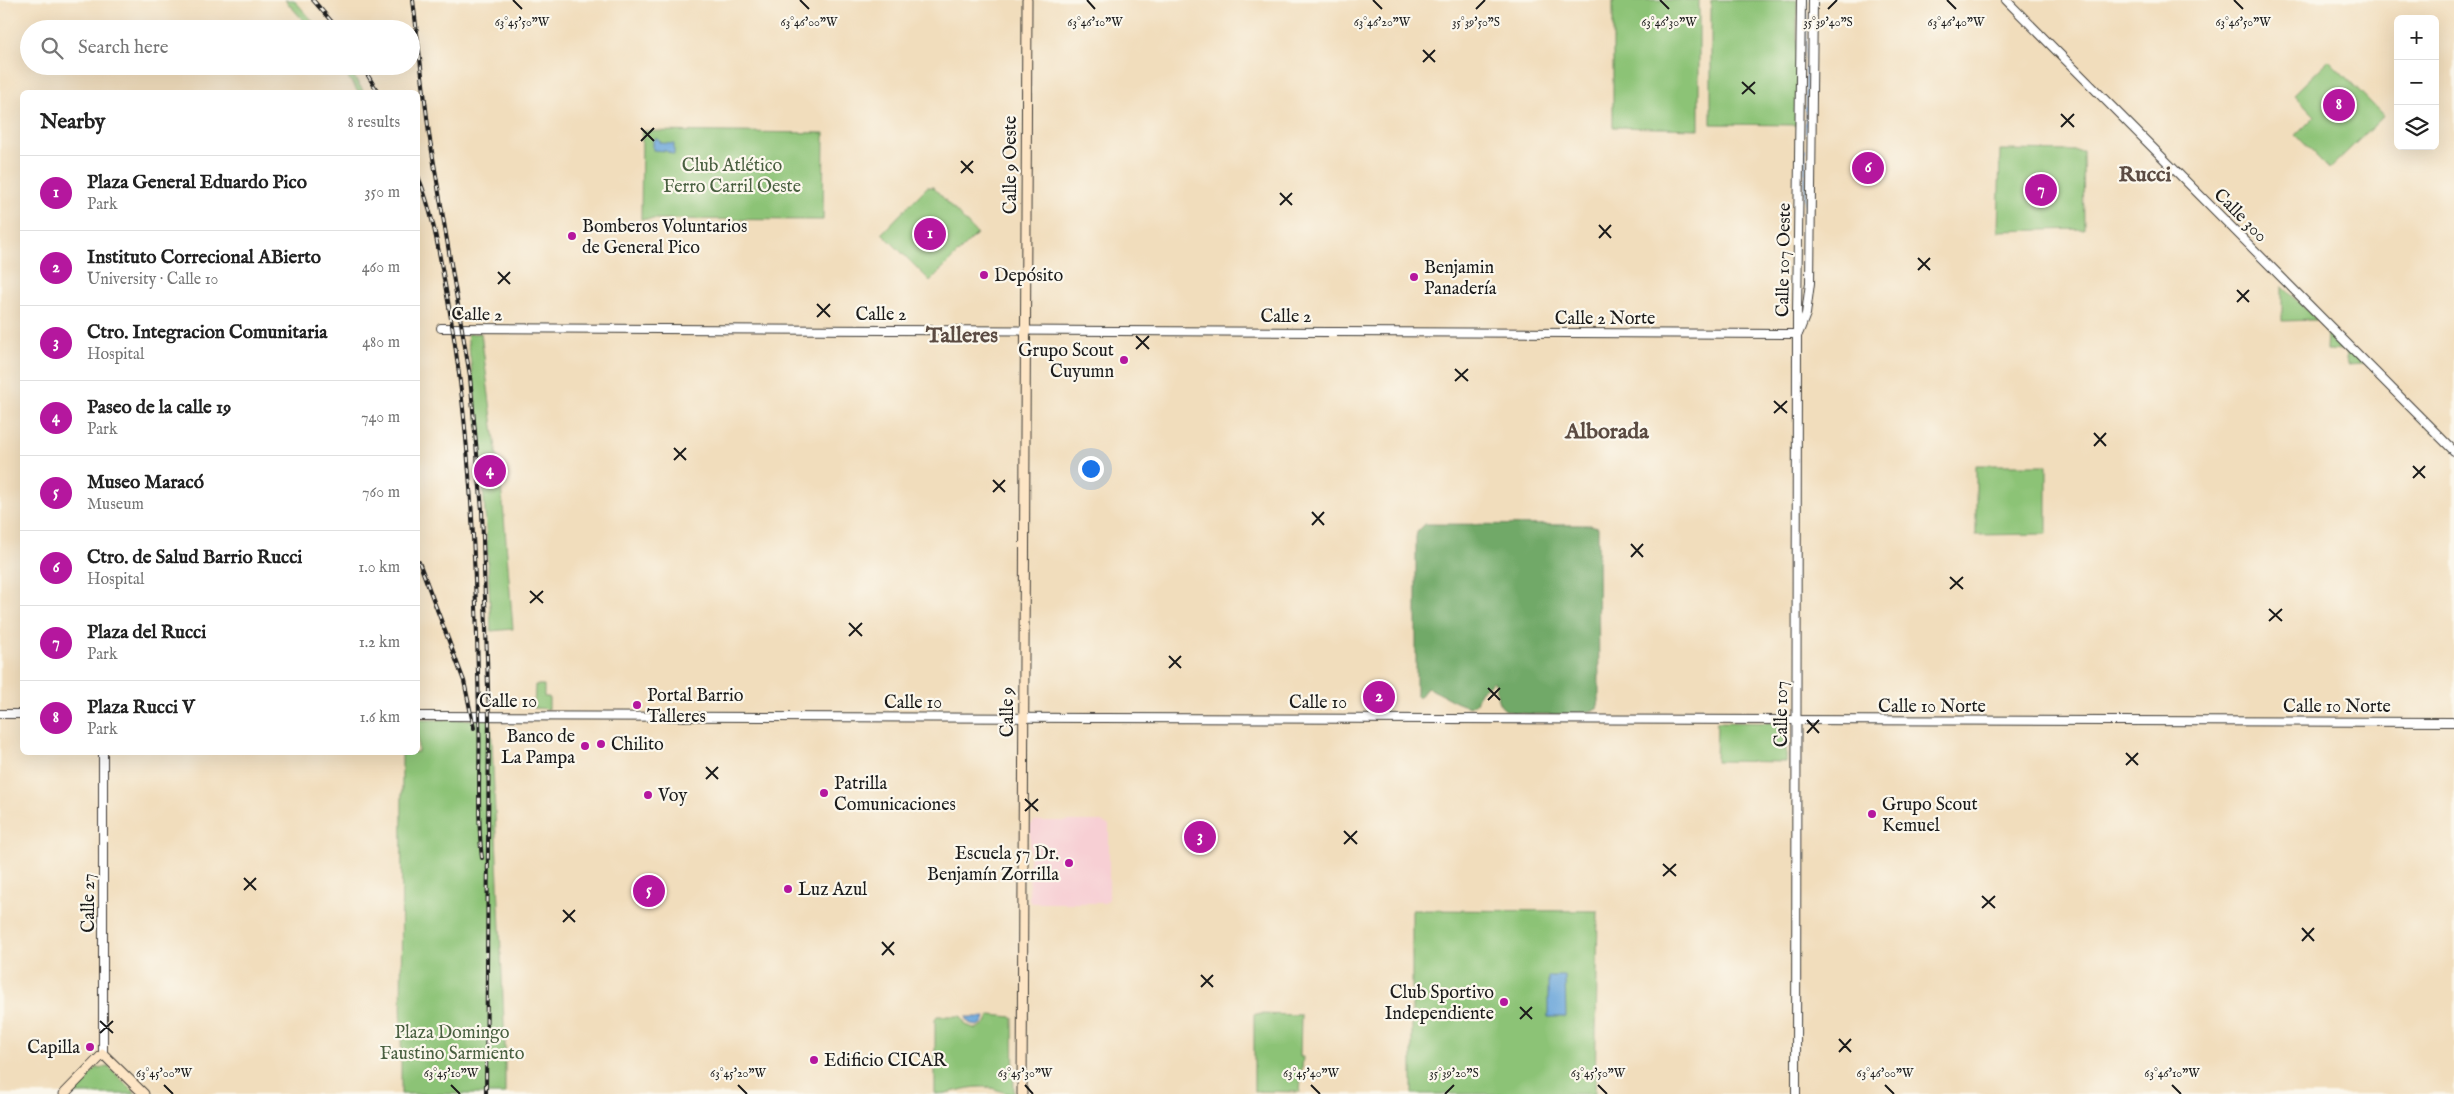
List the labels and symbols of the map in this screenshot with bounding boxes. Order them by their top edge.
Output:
text: 63°45'50"W [495,15,550,30]
text: 63°46'00"W [781,15,838,30]
text: 63°46'10"W [1067,15,1123,30]
text: 63°46'20"W [1354,15,1411,30]
text: 35°39'50"S [1452,15,1500,30]
text: 63°46'30"W [1641,15,1697,30]
text: 35°39'40"S [1803,15,1853,30]
text: 63°46'40"W [1928,15,1985,30]
text: 63°46'50"W [2215,15,2271,30]
pin: 8 [2323,86,2355,124]
street label: Calle 9 Oeste [1000,116,1023,214]
pin: 6 [1852,149,1884,187]
park label: Club Atlético Ferro Carril Oeste [663,155,801,199]
district label: Rucci [2119,161,2172,189]
pin: 7 [2025,171,2057,209]
street label: Calle 300 [2208,184,2272,248]
street label: Calle 107 Oeste [1772,203,1797,317]
pin: 1 [914,215,946,253]
place label: Bomberos Voluntarios de General Pico [582,216,747,260]
marker: Bomberos Voluntarios de General Pico [566,230,578,242]
place label: Benjamin Panadería [1424,257,1497,301]
place label: Depósito [994,265,1063,288]
marker: Depósito [978,269,990,281]
marker: Benjamin Panadería [1408,271,1420,283]
street label: Calle 2 [451,304,503,327]
street label: Calle 2 [855,304,907,327]
street label: Calle 2 [1260,306,1312,329]
street label: Calle 2 Norte [1555,308,1655,331]
district label: Talleres [925,322,998,350]
place label: Grupo Scout Cuyumn [1018,340,1114,384]
marker: Grupo Scout Cuyumn [1118,354,1130,366]
district label: Alborada [1564,418,1649,446]
pin: 4 [474,452,506,490]
your location [1078,456,1104,482]
pin: 2 [1363,678,1395,716]
street label: Calle 107 [1771,681,1794,747]
place label: Portal Barrio Talleres [647,685,744,729]
street label: Calle 9 [997,687,1020,737]
street label: Calle 10 [479,691,537,714]
street label: Calle 10 [884,692,942,715]
street label: Calle 10 [1289,692,1347,715]
street label: Calle 10 Norte [1878,696,1986,719]
street label: Calle 10 Norte [2283,696,2391,719]
marker: Portal Barrio Talleres [631,699,643,711]
place label: Banco de La Pampa [501,726,575,770]
place label: Chilito [611,734,664,757]
marker: Chilito [595,738,607,750]
marker: Banco de La Pampa [579,740,591,752]
place label: Patrilla Comunicaciones [834,773,956,817]
place label: Voy [657,785,687,808]
marker: Patrilla Comunicaciones [818,787,830,799]
marker: Voy [642,789,654,801]
place label: Grupo Scout Kemuel [1882,794,1978,838]
marker: Grupo Scout Kemuel [1866,808,1878,820]
pin: 3 [1184,818,1216,856]
place label: Escuela 57 Dr. Benjamín Zorrilla [927,843,1059,887]
marker: Escuela 57 Dr. Benjamín Zorrilla [1063,857,1075,869]
pin: 5 [633,872,665,910]
street label: Calle 27 [78,873,101,933]
place label: Luz Azul [798,879,867,902]
marker: Luz Azul [782,883,794,895]
place label: Club Sportivo Independiente [1385,982,1494,1026]
marker: Club Sportivo Independiente [1498,996,1510,1008]
park label: Plaza Domingo Faustino Sarmiento [380,1022,525,1066]
place label: Capilla [27,1037,80,1060]
marker: Capilla [84,1041,96,1053]
place label: Edificio CICAR [824,1050,948,1073]
marker: Edificio CICAR [808,1054,820,1066]
text: 63°45'00"W [136,1066,193,1081]
text: 63°45'10"W [424,1066,479,1081]
text: 63°45'20"W [710,1066,766,1081]
text: 63°45'30"W [998,1066,1053,1081]
text: 63°45'40"W [1283,1066,1340,1081]
text: 35°39'20"S [1429,1066,1479,1081]
text: 63°45'50"W [1571,1066,1626,1081]
text: 63°46'00"W [1857,1066,1914,1081]
text: 63°46'10"W [2144,1066,2200,1081]

